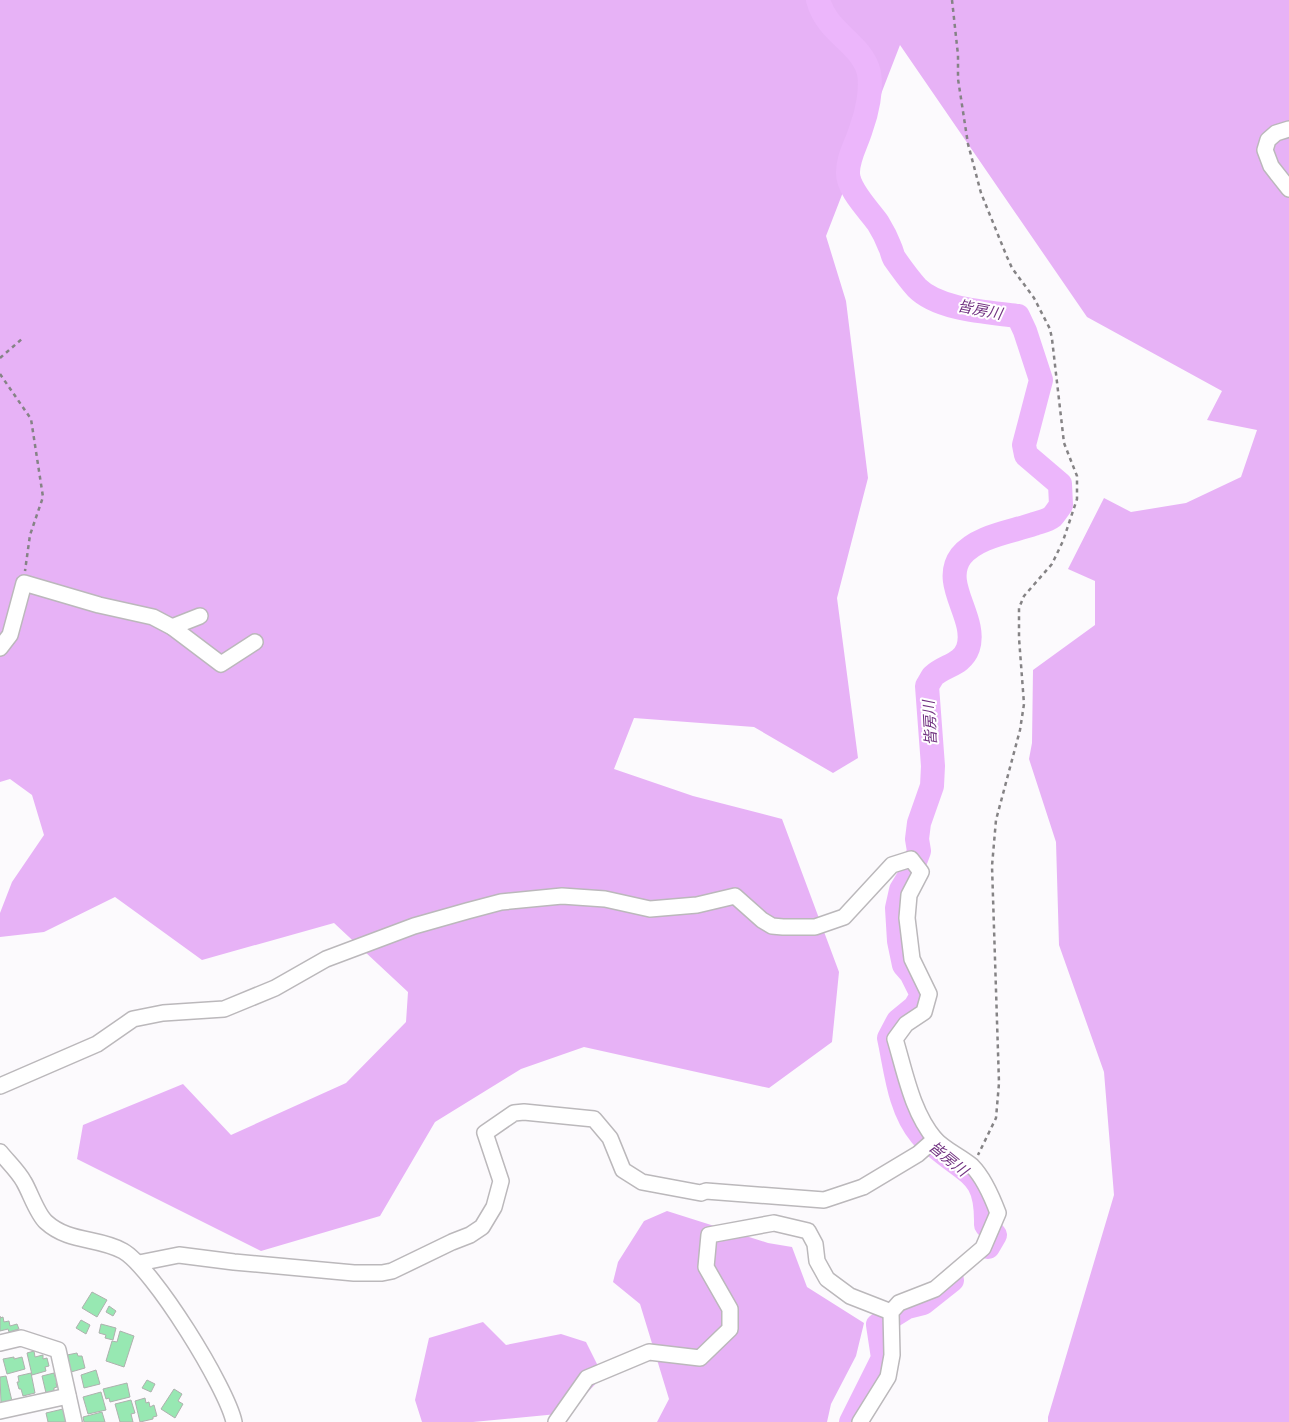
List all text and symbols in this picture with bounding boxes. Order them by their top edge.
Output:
water label: 皆房川 [956,296,1006,323]
water label: 皆房川 [919,698,939,746]
water label: 皆房川 [926,1137,974,1180]

